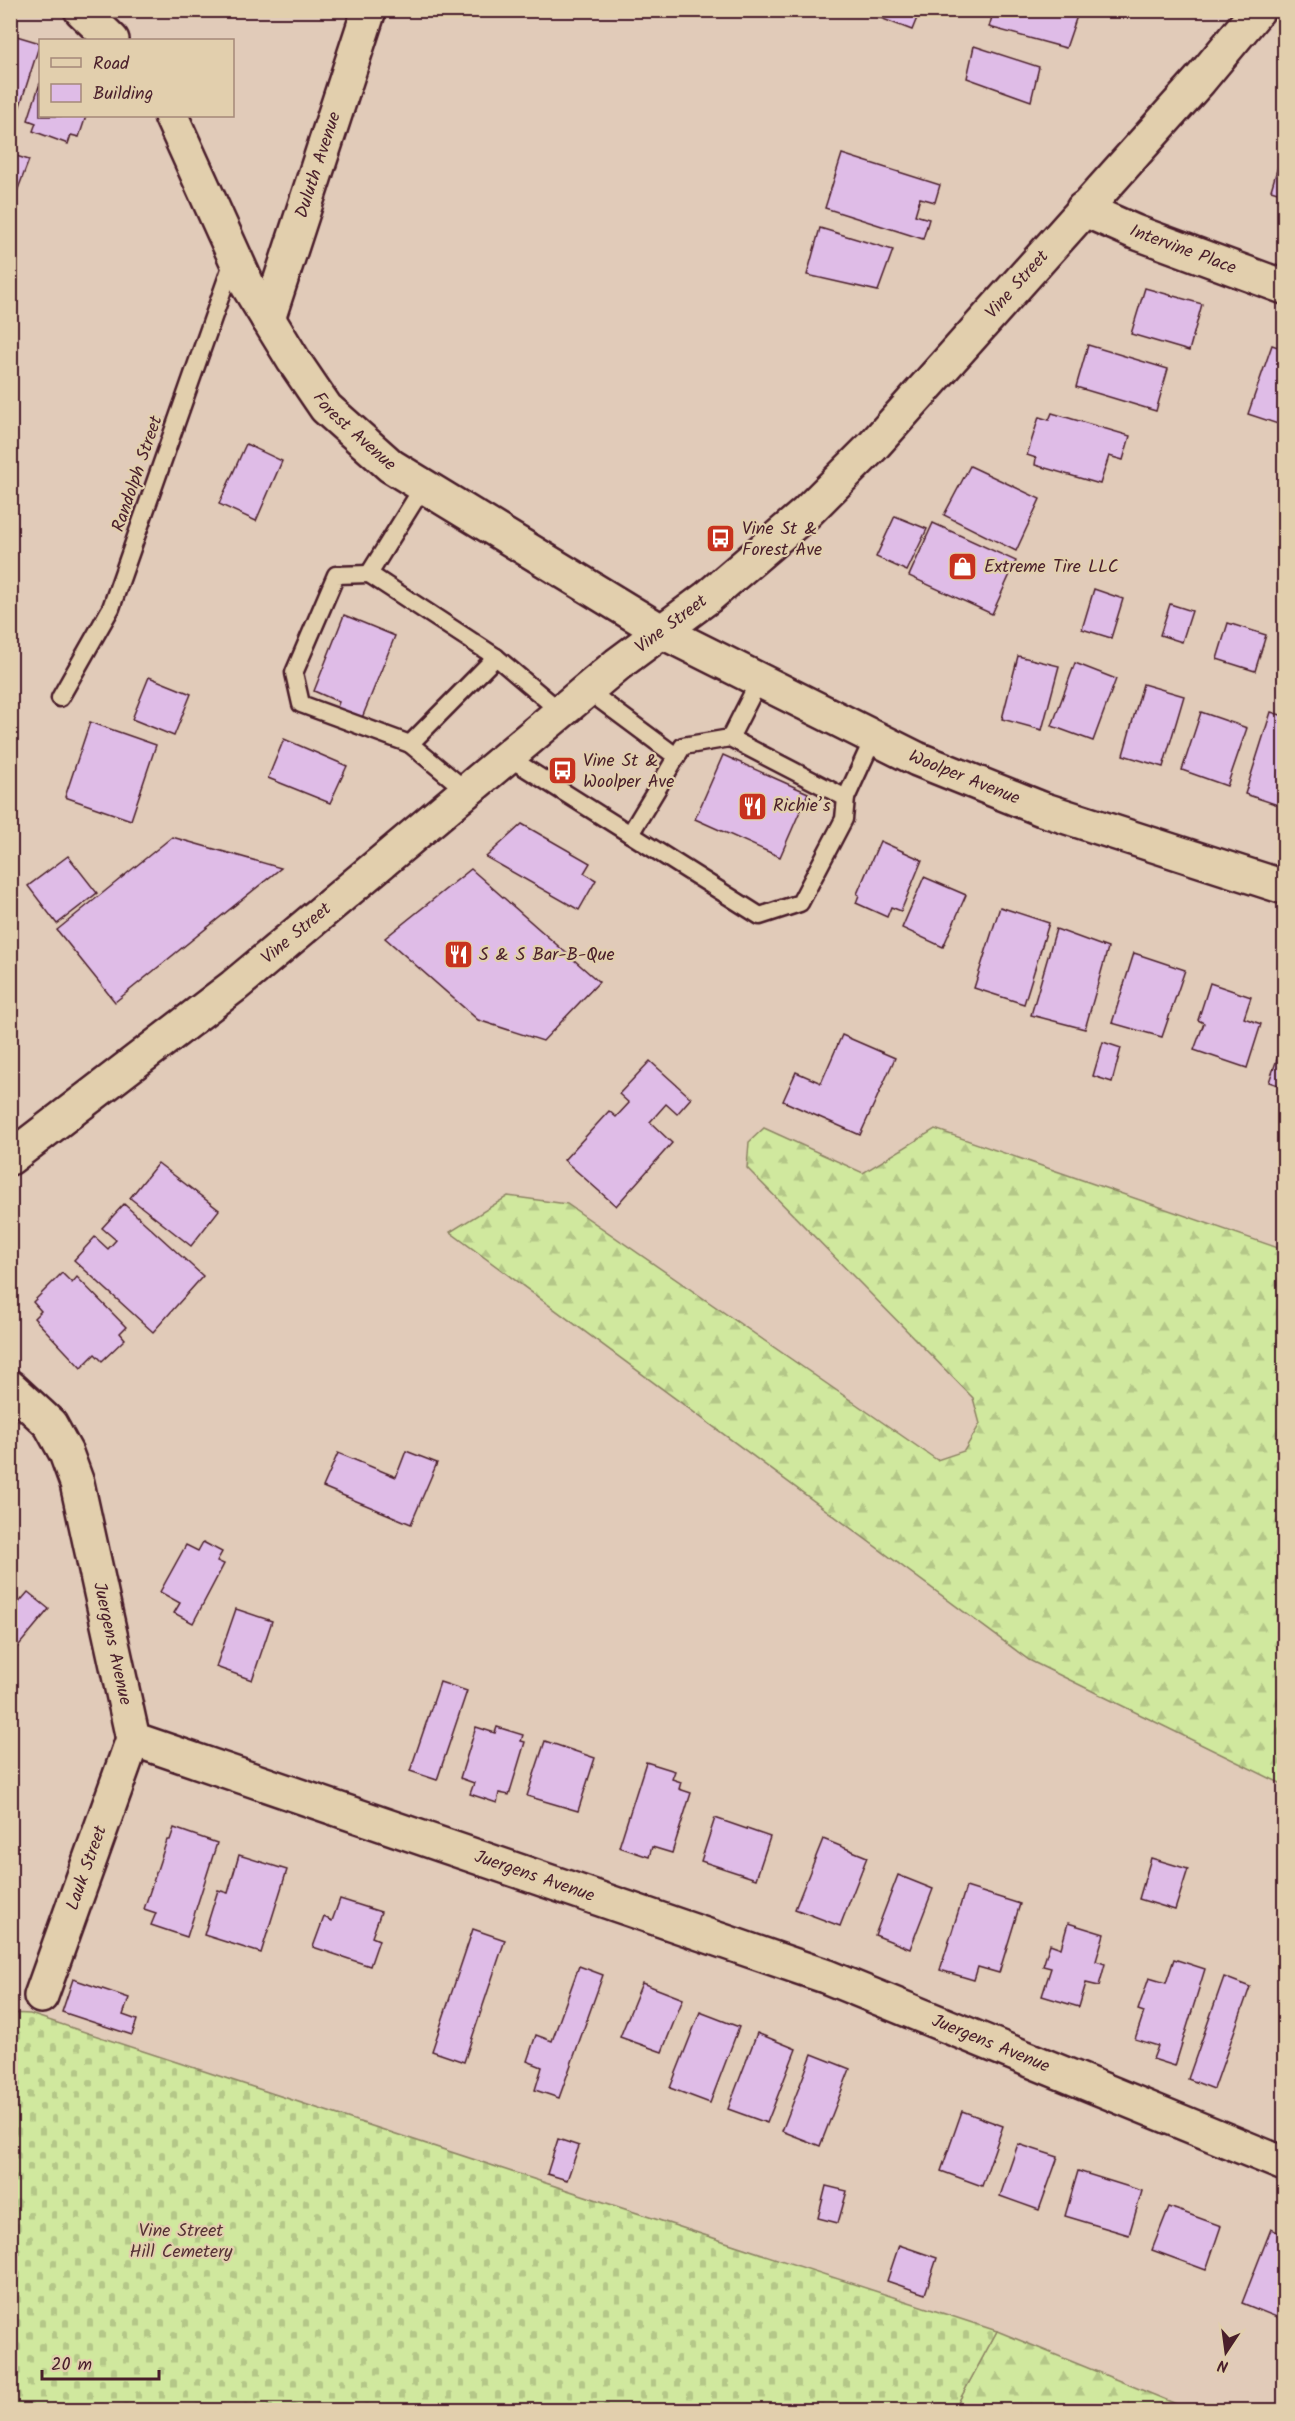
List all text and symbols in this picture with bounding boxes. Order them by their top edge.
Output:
legend [39,39,234,117]
text: Road [93,50,130,79]
text: Building [93,80,153,109]
street label: Duluth Avenue [287,108,349,222]
street label: Intervine Place [1125,217,1240,283]
street label: Vine Street [978,243,1057,326]
street label: Forest Avenue [305,386,403,479]
street label: Randolph Street [105,411,172,536]
place label: Vine St & Forest Ave [742,515,822,565]
bus stop icon: Vine St & Forest Ave [705,523,737,555]
shop icon: Extreme Tire LLC [947,551,979,583]
place label: Extreme Tire LLC [984,553,1119,582]
street label: Vine Street [629,587,715,661]
street label: Woolper Avenue [903,742,1024,813]
place label: Vine St & Woolper Ave [583,747,674,797]
bus stop icon: Vine St & Woolper Ave [546,755,578,787]
restaurant icon: Richie’s [736,790,768,822]
place label: Richie’s [773,792,831,821]
street label: Vine Street [255,895,339,972]
restaurant icon: S & S Bar-B-Que [442,939,474,971]
place label: S & S Bar-B-Que [479,941,615,970]
street label: Juergens Avenue [85,1579,140,1708]
street label: Lauk Street [58,1821,116,1914]
street label: Juergens Avenue [470,1842,599,1911]
street label: Juergens Avenue [927,2007,1054,2081]
park label: Vine Street Hill Cemetery [129,2217,233,2267]
north arrow [1196,2322,1256,2382]
scale bar [42,2343,159,2381]
text: 20 m [51,2351,92,2380]
text: N [1215,2352,1231,2378]

